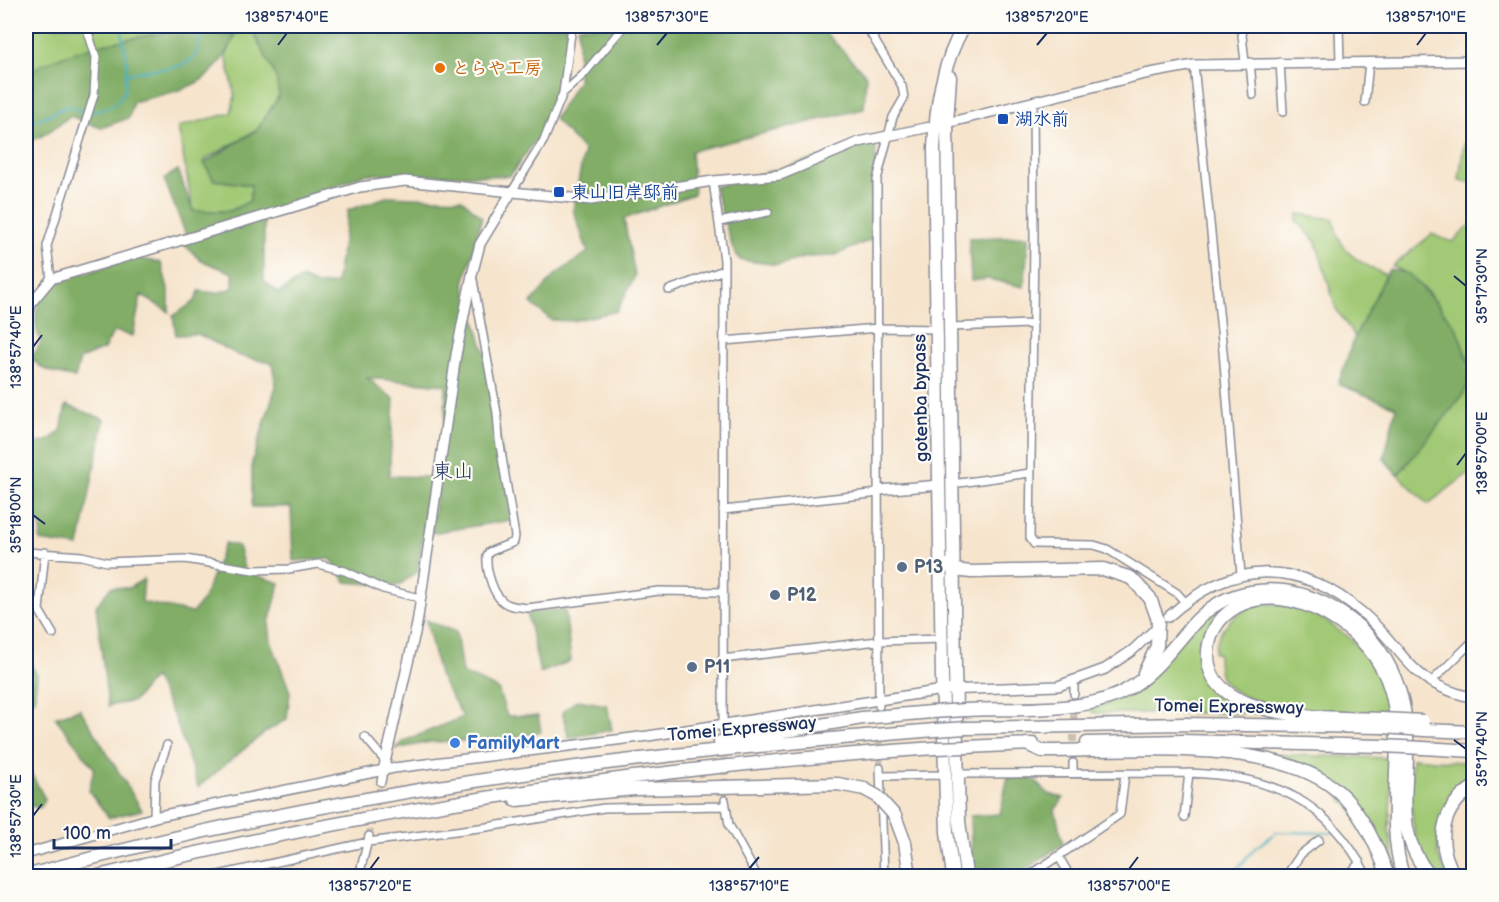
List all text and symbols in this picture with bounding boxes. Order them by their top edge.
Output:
text: 138°57'40"E [245,8,329,27]
text: 138°57'30"E [625,8,709,27]
text: 138°57'20"E [1005,8,1089,27]
text: 138°57'10"E [1386,8,1466,27]
place label: とらや工房 [452,58,542,79]
marker: とらや工房 [433,61,447,75]
place label: 湖水前 [1015,109,1069,130]
marker: 湖水前 [996,112,1010,126]
place label: 東山旧岸邸前 [571,182,679,203]
marker: 東山旧岸邸前 [552,185,566,199]
text: 35°17'30"N [1473,248,1492,324]
text: 138°57'40"E [7,305,26,389]
street label: gotenba bypass [909,334,933,462]
text: 138°57'00"E [1473,411,1492,495]
district label: 東山 [432,459,474,484]
text: 35°18'00"N [7,477,26,553]
place label: P13 [914,557,943,578]
marker: P13 [895,560,909,574]
place label: P12 [787,585,817,606]
marker: P12 [768,588,782,602]
place label: P11 [704,657,730,678]
marker: P11 [685,660,699,674]
street label: Tomei Expressway [1154,695,1305,719]
text: 35°17'40"N [1473,711,1492,787]
street label: Tomei Expressway [667,712,818,746]
place label: FamilyMart [467,733,560,754]
marker: FamilyMart [448,736,462,750]
text: 138°57'30"E [7,774,26,858]
scale bar [54,812,171,850]
text: 100 m [63,823,111,844]
text: 138°57'20"E [328,877,412,896]
text: 138°57'10"E [709,877,789,896]
text: 138°57'00"E [1087,877,1171,896]

